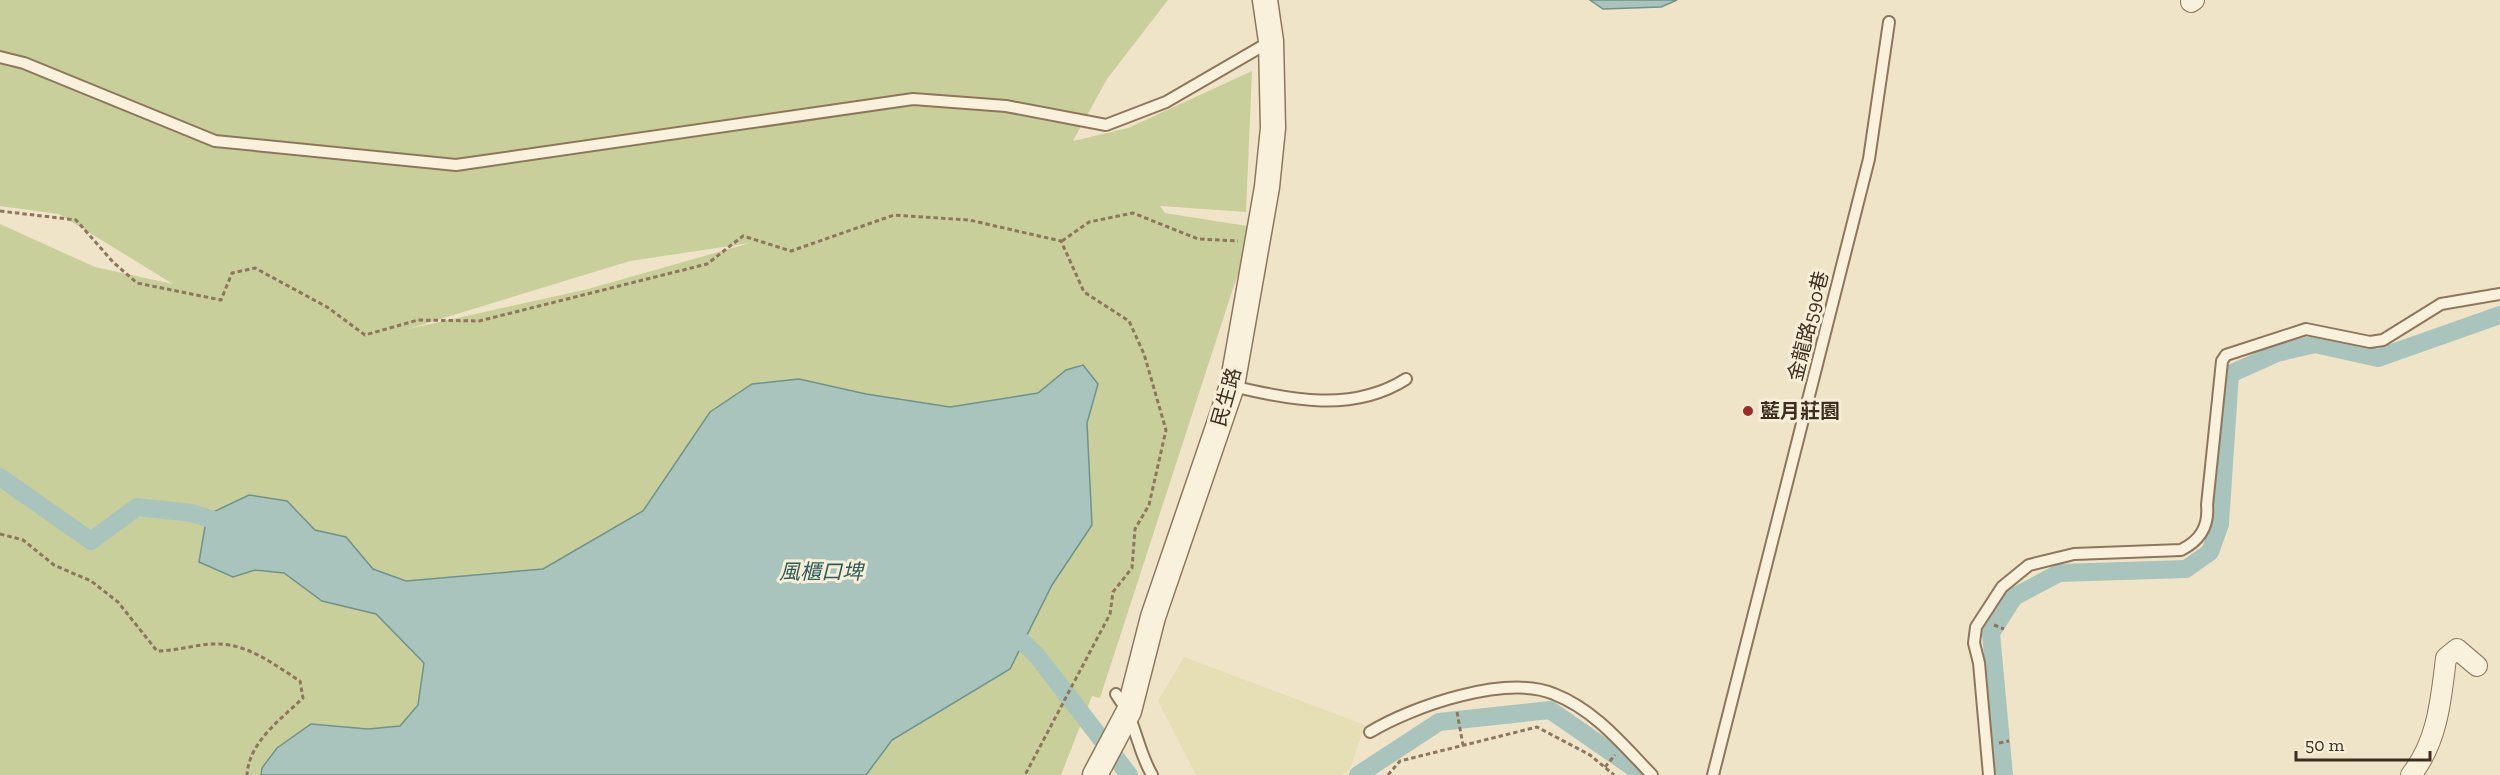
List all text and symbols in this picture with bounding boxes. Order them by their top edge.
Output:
street label: 金龍路590巷 [1783,269,1833,383]
street label: 民生路 [1206,365,1246,429]
place label: 藍月莊園 [1760,399,1840,423]
marker: 藍月莊園 [1741,404,1755,418]
water label: 風櫃口埤 [779,559,866,584]
scale bar [2296,724,2430,762]
text: 50 m [2305,734,2345,756]

